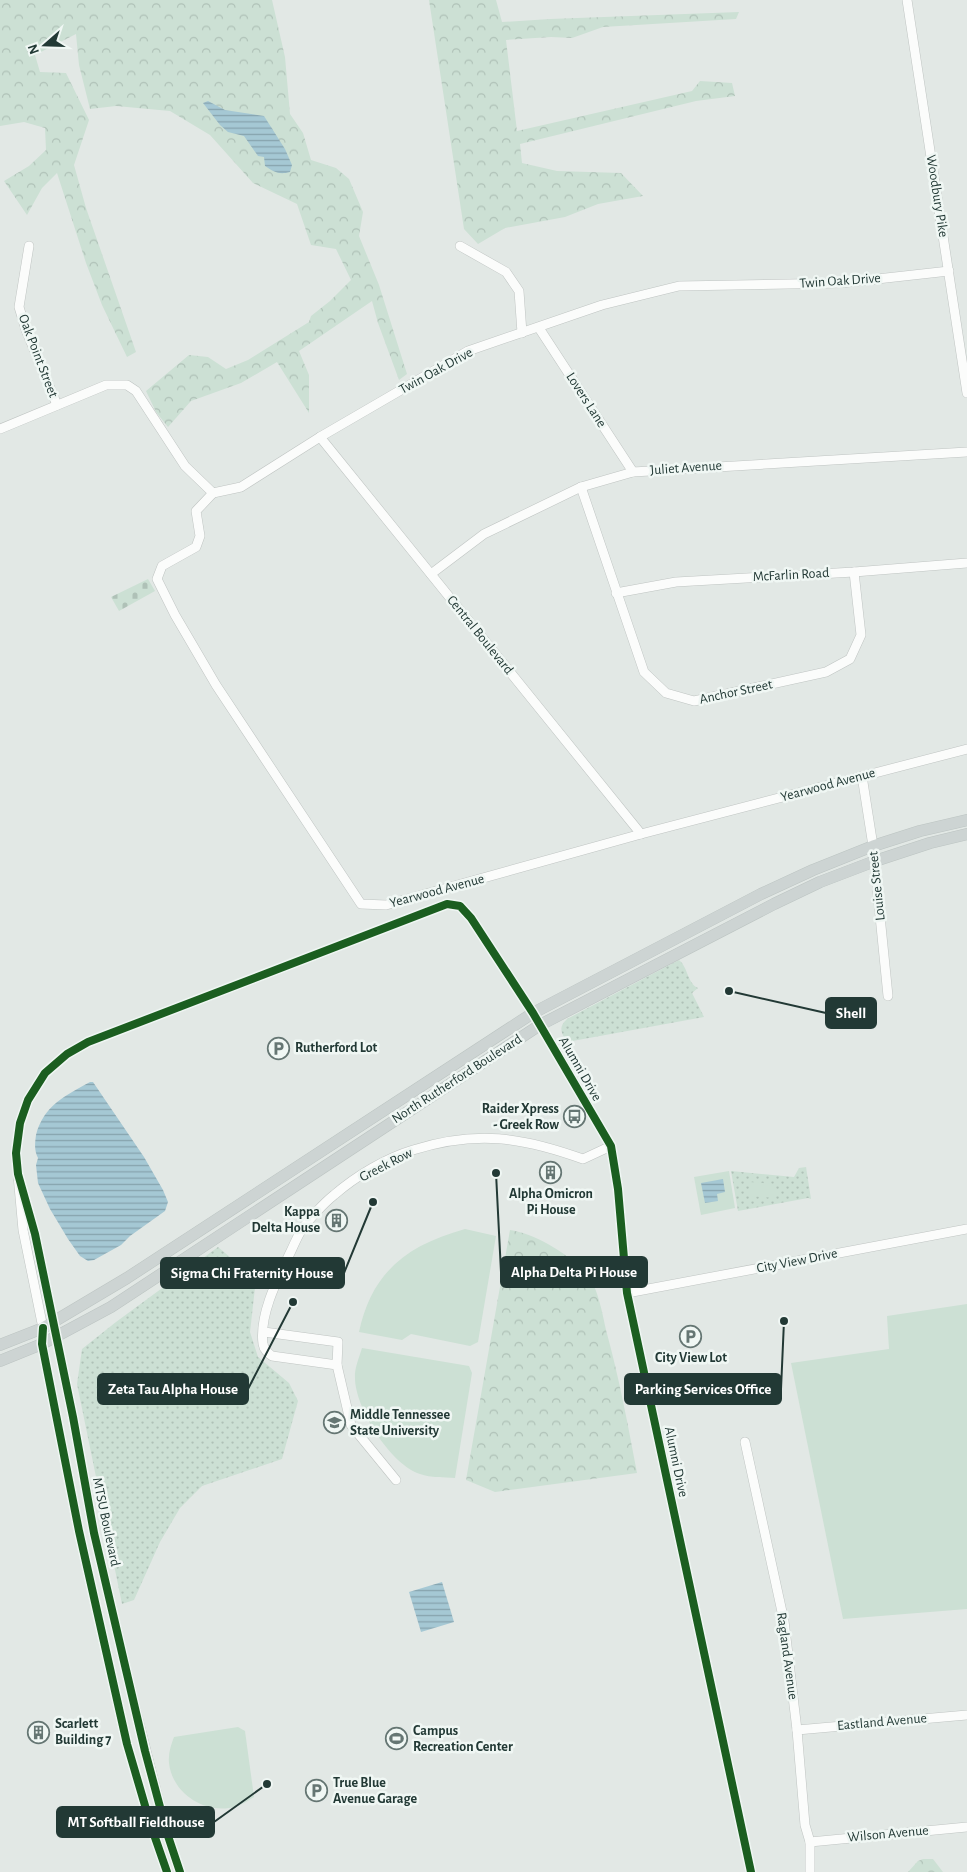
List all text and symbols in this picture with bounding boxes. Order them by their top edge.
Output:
north arrow [20,20,70,70]
text: N [25,42,42,56]
street label: Woodbury Pike [924,154,950,238]
street label: Twin Oak Drive [799,271,881,291]
street label: Oak Point Street [16,312,60,400]
street label: Twin Oak Drive [397,345,475,397]
street label: Lovers Lane [563,370,609,430]
street label: Juliet Avenue [649,458,723,478]
street label: McFarlin Road [752,566,830,584]
street label: Central Boulevard [444,593,516,677]
street label: Anchor Street [698,677,774,707]
street label: Yearwood Avenue [779,766,877,804]
street label: Louise Street [866,850,888,922]
street label: Yearwood Avenue [388,872,486,910]
callout: Shell [826,998,876,1028]
text: Shell [836,1006,866,1021]
street label: North Rutherford Boulevard [390,1032,524,1126]
street label: Alumni Drive [556,1034,604,1104]
parking icon: Rutherford Lot [267,1036,291,1060]
place label: Rutherford Lot [295,1041,378,1055]
place label: Raider Xpress - Greek Row [482,1102,559,1132]
bus stop icon: Raider Xpress - Greek Row [563,1105,587,1129]
street label: Greek Row [357,1145,415,1184]
building icon: Alpha Omicron Pi House [539,1160,563,1184]
place label: Alpha Omicron Pi House [509,1187,593,1217]
place label: Kappa Delta House [251,1205,320,1235]
building icon: Kappa Delta House [324,1208,348,1232]
street label: City View Drive [755,1246,839,1276]
callout: Alpha Delta Pi House [501,1257,647,1287]
callout: Sigma Chi Fraternity House [161,1258,344,1288]
text: Alpha Delta Pi House [511,1265,637,1280]
text: Sigma Chi Fraternity House [171,1266,333,1281]
parking icon: City View Lot [679,1324,703,1348]
place label: City View Lot [655,1351,727,1365]
callout: Zeta Tau Alpha House [98,1374,248,1404]
callout: Parking Services Office [625,1374,781,1404]
text: Zeta Tau Alpha House [108,1382,238,1397]
text: Parking Services Office [635,1382,771,1397]
place label: Middle Tennessee State University [350,1408,450,1438]
school or university icon: Middle Tennessee State University [322,1411,346,1435]
street label: Alumni Drive [662,1425,690,1499]
street label: MTSU Boulevard [90,1476,122,1568]
street label: Ragland Avenue [774,1611,800,1701]
street label: Eastland Avenue [837,1711,927,1733]
place label: Scarlett Building 7 [55,1717,111,1747]
building icon: Scarlett Building 7 [27,1720,51,1744]
place label: Campus Recreation Center [413,1724,513,1754]
sports icon: Campus Recreation Center [385,1727,409,1751]
place label: True Blue Avenue Garage [333,1776,417,1806]
parking icon: True Blue Avenue Garage [305,1779,329,1803]
callout: MT Softball Fieldhouse [57,1807,214,1837]
text: MT Softball Fieldhouse [68,1815,205,1830]
street label: Wilson Avenue [847,1823,929,1845]

